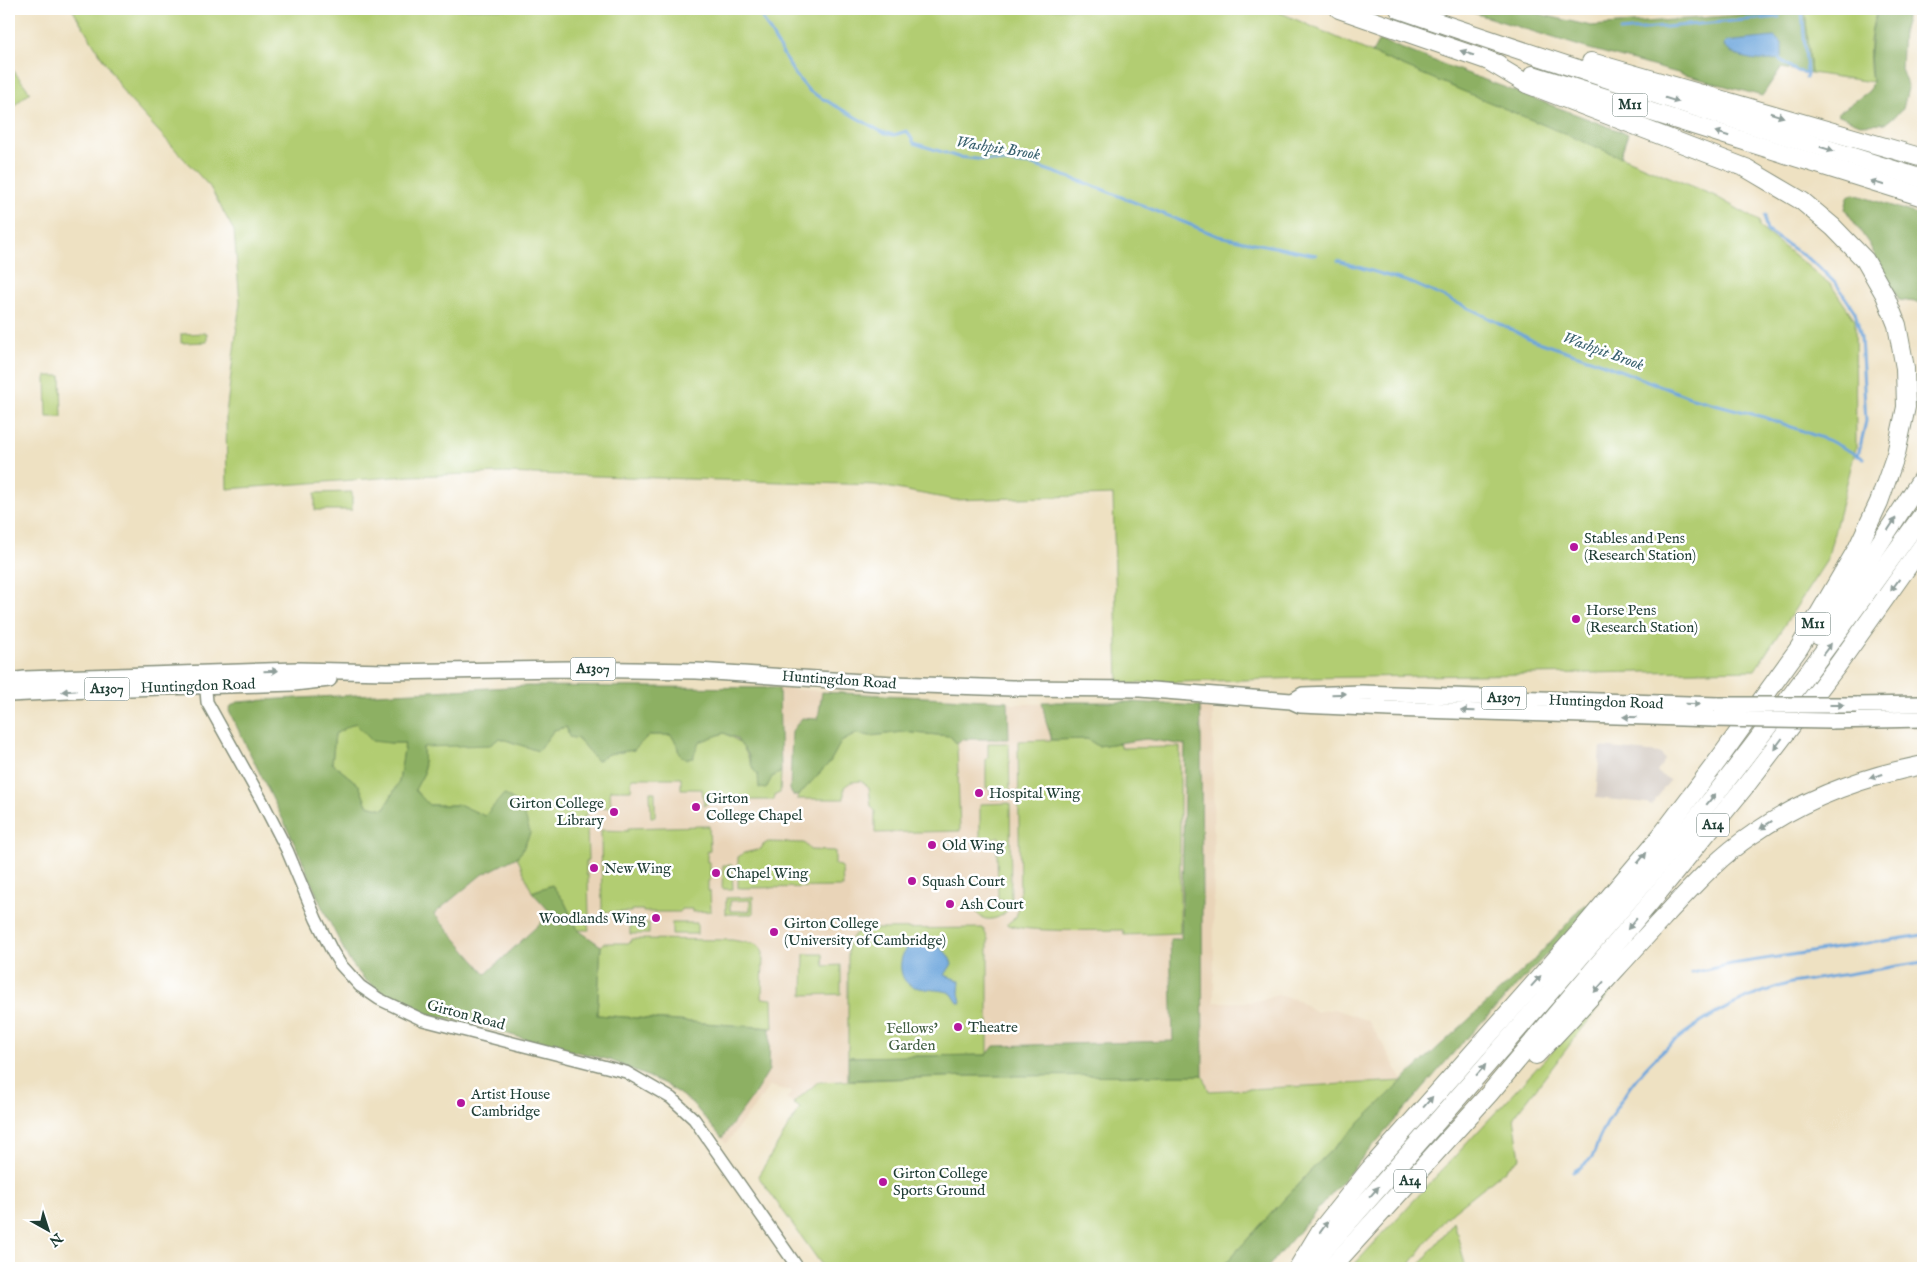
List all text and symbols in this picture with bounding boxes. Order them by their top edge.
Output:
one-way arrow [1459,49,1474,56]
road number: M11 [1612,94,1648,116]
one-way arrow [1665,97,1680,104]
one-way arrow [1769,111,1784,119]
one-way arrow [1714,130,1729,137]
water label: Washpit Brook [954,132,1042,166]
one-way arrow [1820,146,1835,154]
one-way arrow [1869,178,1884,186]
water label: Washpit Brook [1560,328,1647,376]
one-way arrow [1887,518,1897,531]
place label: Stables and Pens (Research Station) [1584,529,1696,565]
marker: Stables and Pens (Research Station) [1568,541,1580,553]
one-way arrow [1890,578,1900,591]
place label: Horse Pens (Research Station) [1586,601,1698,637]
road number: M11 [1796,612,1830,636]
marker: Horse Pens (Research Station) [1570,613,1582,625]
one-way arrow [1822,642,1832,656]
road number: A1307 [570,658,616,681]
one-way arrow [264,667,280,675]
street label: Huntingdon Road [781,667,898,694]
street label: Huntingdon Road [140,674,257,697]
road number: A1307 [84,678,130,701]
road number: A1307 [1482,686,1526,710]
one-way arrow [61,687,77,695]
one-way arrow [1331,690,1347,698]
street label: Huntingdon Road [1548,691,1665,714]
one-way arrow [1686,701,1702,709]
one-way arrow [1829,701,1845,709]
one-way arrow [1459,707,1475,715]
one-way arrow [1622,713,1638,721]
one-way arrow [1772,737,1783,750]
one-way arrow [1868,772,1883,780]
place label: Hospital Wing [989,784,1081,803]
marker: Hospital Wing [973,787,985,799]
place label: Girton College Chapel [706,789,803,825]
one-way arrow [1705,793,1716,806]
place label: Girton College Library [509,794,605,830]
marker: Girton College Chapel [690,801,702,813]
marker: Girton College Library [608,806,620,818]
road number: A14 [1697,814,1729,836]
one-way arrow [1759,821,1772,830]
place label: Old Wing [942,836,1005,855]
marker: Old Wing [926,839,938,851]
one-way arrow [1636,852,1648,864]
place label: New Wing [604,859,672,878]
marker: New Wing [588,862,600,874]
place label: Chapel Wing [726,864,809,883]
marker: Chapel Wing [710,867,722,879]
place label: Squash Court [922,872,1005,891]
marker: Squash Court [906,875,918,887]
place label: Ash Court [959,895,1024,914]
marker: Ash Court [944,898,956,910]
place label: Woodlands Wing [539,909,647,928]
marker: Woodlands Wing [650,912,662,924]
place label: Girton College (University of Cambridge) [784,914,946,950]
one-way arrow [1626,918,1637,931]
marker: Girton College (University of Cambridge) [768,926,780,938]
one-way arrow [1530,975,1542,987]
one-way arrow [1594,980,1605,993]
street label: Girton Road [425,996,508,1035]
place label: Theatre [968,1018,1018,1037]
park label: Fellows' Garden [886,1019,938,1055]
marker: Theatre [952,1021,964,1033]
one-way arrow [1476,1064,1487,1077]
place label: Artist House Cambridge [470,1085,550,1121]
marker: Artist House Cambridge [455,1097,467,1109]
one-way arrow [1422,1097,1434,1109]
place label: Girton College Sports Ground [893,1164,988,1200]
road number: A14 [1394,1170,1426,1192]
marker: Girton College Sports Ground [877,1176,889,1188]
one-way arrow [1369,1186,1380,1199]
north arrow [22,1204,72,1254]
one-way arrow [1319,1220,1329,1234]
text: N [45,1228,67,1250]

